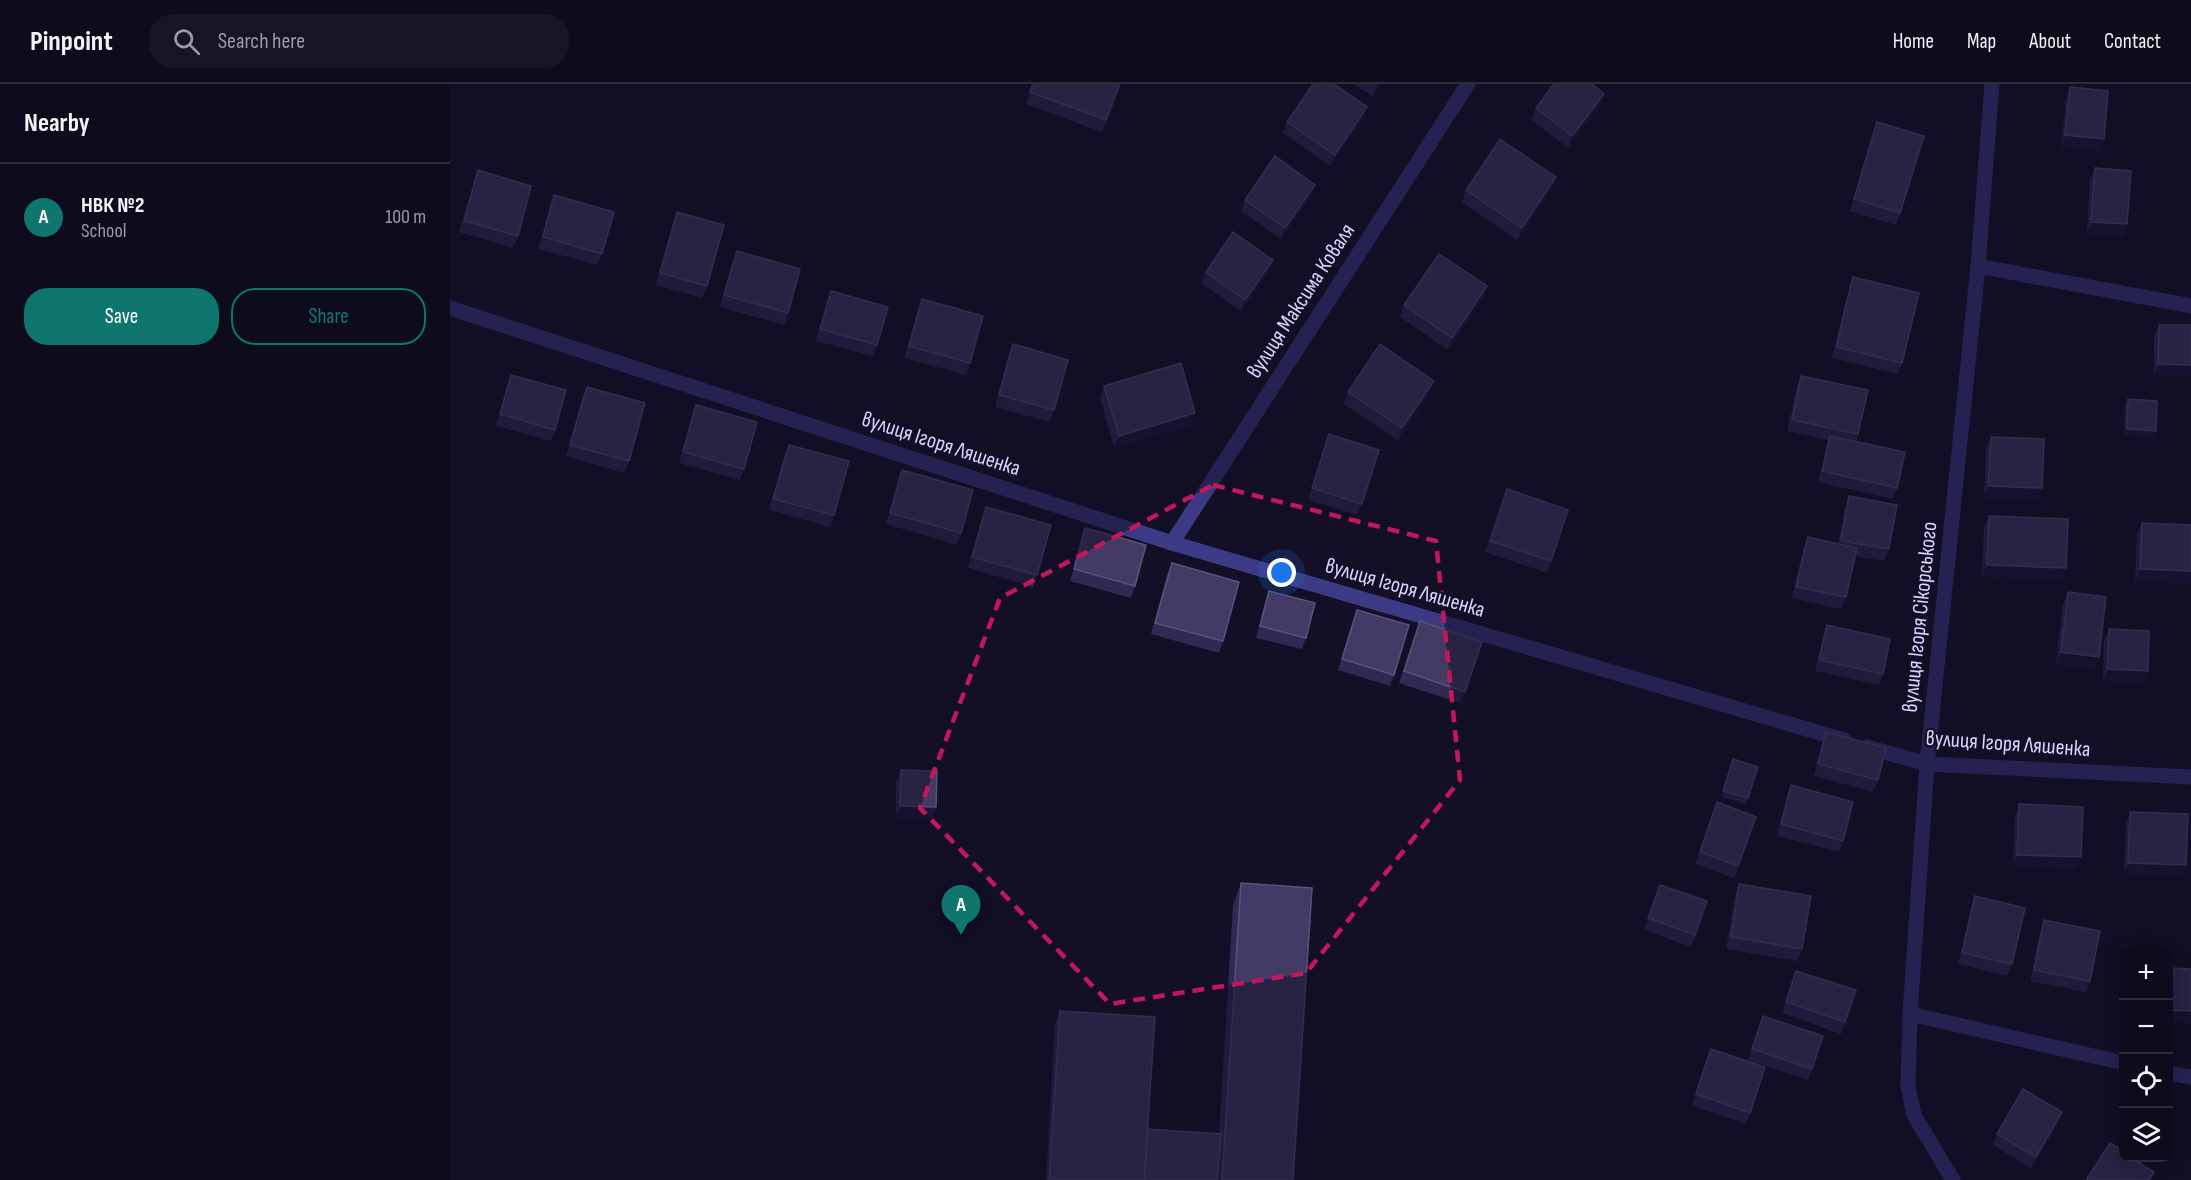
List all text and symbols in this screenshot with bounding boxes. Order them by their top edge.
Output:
search box [149,14,569,68]
text: Pinpoint [30,25,113,58]
icon: search [170,25,203,58]
text: Search here [218,28,305,55]
text: Home [1893,29,1934,54]
text: Map [1967,29,1996,54]
text: About [2029,29,2071,54]
text: Contact [2104,29,2161,54]
text: Nearby [24,108,90,139]
text: НВК №2 [81,192,144,219]
text: A [39,205,48,229]
text: 100 m [385,205,426,229]
text: School [81,219,126,243]
street label: вулиця Максима Коваля [1241,219,1361,383]
button: Save [24,288,219,345]
button: Share [231,288,426,345]
street label: вулиця Ігоря Ляшенка [858,406,1024,482]
street label: вулиця Ігоря Сікорського [1897,520,1943,714]
street label: вулиця Ігоря Ляшенка [1322,552,1488,624]
your location [1267,558,1296,587]
street label: вулиця Ігоря Ляшенка [1925,725,2091,763]
pin: A [942,886,980,935]
map controls [2119,946,2173,1162]
button: + [2119,946,2173,1000]
button: − [2119,1000,2173,1054]
button: locate [2119,1054,2173,1108]
button: layers [2119,1108,2173,1162]

